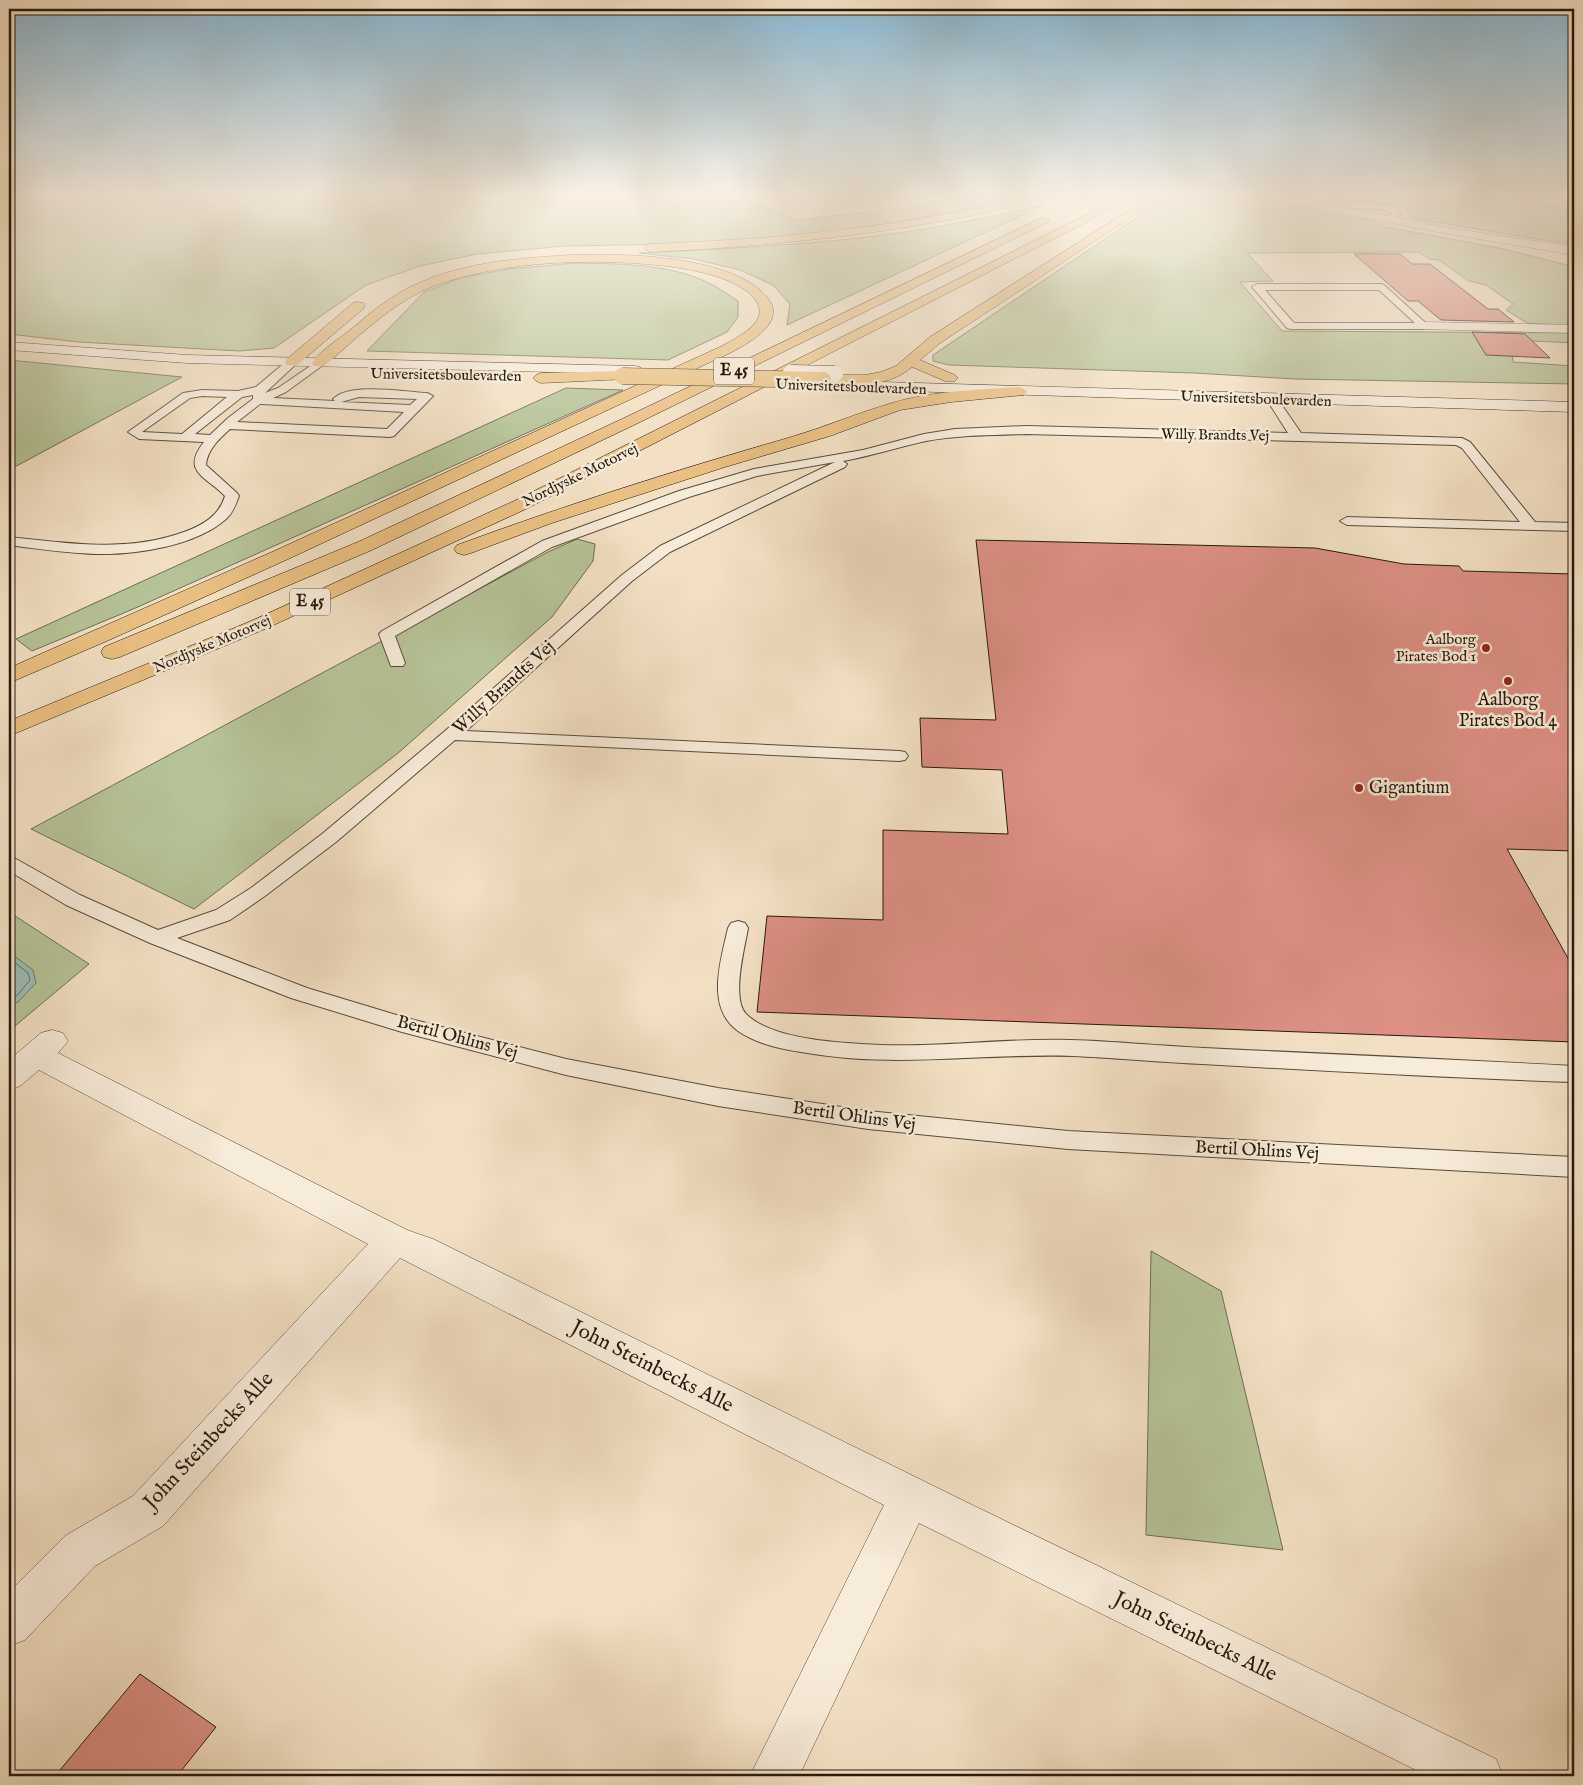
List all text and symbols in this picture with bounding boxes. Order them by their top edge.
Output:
road number: E 45 [714,358,754,384]
street label: Universitetsboulevarden [370,364,522,386]
street label: Universitetsboulevarden [775,375,927,399]
street label: Universitetsboulevarden [1180,387,1332,411]
street label: Willy Brandts Vej [1161,425,1269,445]
street label: Nordjyske Motorvej [519,439,641,511]
road number: E 45 [290,588,330,616]
street label: Nordjyske Motorvej [150,611,274,677]
place label: Aalborg Pirates Bod 1 [1396,630,1477,666]
street label: Willy Brandts Vej [448,636,560,740]
marker: Aalborg Pirates Bod 1 [1480,642,1492,654]
marker: Aalborg Pirates Bod 4 [1502,675,1514,687]
place label: Aalborg Pirates Bod 4 [1459,689,1557,733]
place label: Gigantium [1369,777,1449,800]
marker: Gigantium [1353,782,1365,794]
street label: Bertil Ohlins Vej [394,1011,520,1065]
street label: Bertil Ohlins Vej [791,1097,917,1137]
street label: Bertil Ohlins Vej [1194,1136,1320,1166]
street label: John Steinbecks Alle [564,1313,738,1420]
street label: John Steinbecks Alle [137,1366,280,1517]
street label: John Steinbecks Alle [1107,1585,1282,1688]

